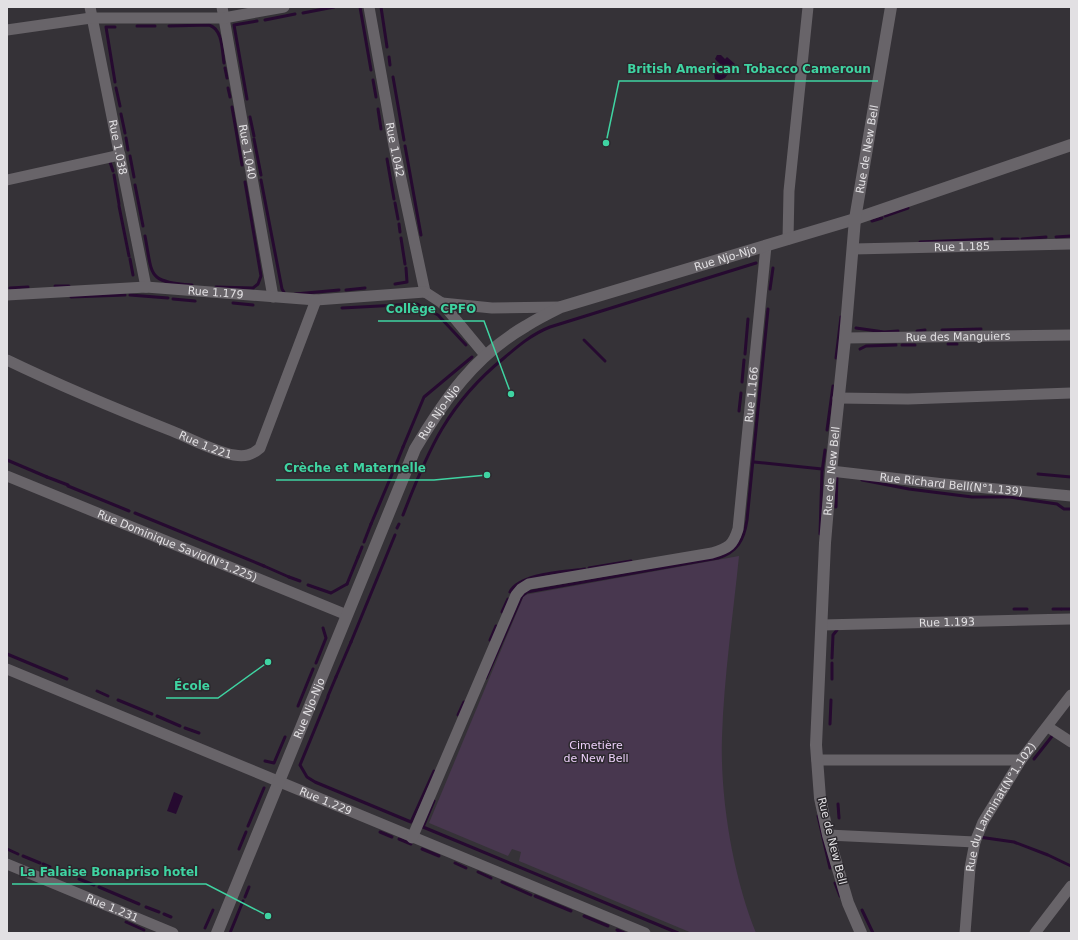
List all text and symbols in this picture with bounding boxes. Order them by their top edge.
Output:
callout: British American Tobacco Cameroun [619,57,878,81]
text: British American Tobacco Cameroun [627,62,871,76]
street label: Rue de New Bell [853,104,881,194]
street label: Rue 1.038 [106,119,130,176]
street label: Rue 1.042 [383,121,407,178]
street label: Rue 1.040 [236,123,259,180]
street label: Rue 1.185 [934,239,990,254]
street label: Rue Njo-Njo [693,242,758,273]
street label: Rue 1.179 [187,284,244,301]
callout: Collège CPFO [378,297,484,321]
text: Collège CPFO [386,302,476,316]
street label: Rue des Manguiers [906,329,1011,344]
street label: Rue 1.166 [742,366,761,423]
street label: Rue Njo-Njo [416,381,463,442]
street label: Rue de New Bell [821,426,842,516]
street label: Rue 1.221 [177,428,233,461]
callout: Crèche et Maternelle [276,456,434,480]
text: Crèche et Maternelle [284,461,426,475]
street label: Rue Richard Bell(N°1.139) [879,470,1024,498]
street label: Rue Dominique Savio(N°1.225) [95,507,259,584]
street label: Rue 1.193 [919,615,975,629]
callout: École [166,674,218,698]
street label: Rue Njo-Njo [291,675,327,740]
text: École [174,678,210,693]
park label: Cimetière de New Bell [563,739,629,765]
street label: Rue du Larminat(N°1.102) [963,740,1039,872]
street label: Rue 1.229 [297,784,354,818]
street label: Rue de New Bell [815,796,849,886]
callout: La Falaise Bonapriso hotel [12,860,206,884]
text: La Falaise Bonapriso hotel [20,865,198,879]
street label: Rue 1.231 [84,891,141,924]

